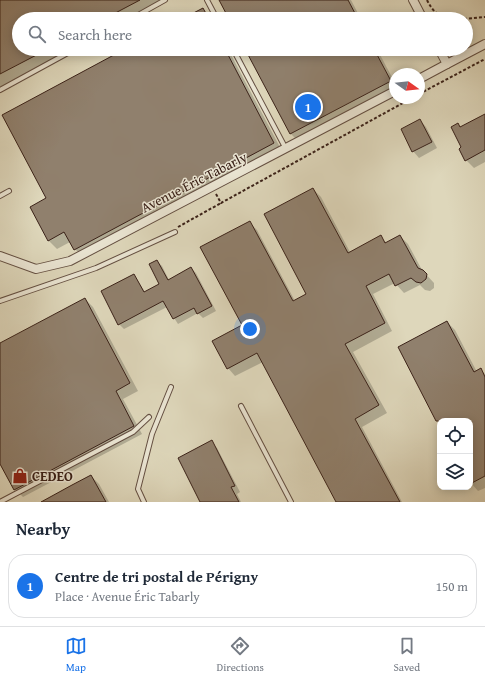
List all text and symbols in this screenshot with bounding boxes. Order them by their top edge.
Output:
search box [12,12,473,56]
icon: search [26,23,48,45]
text: Search here [58,24,132,45]
north arrow [389,68,425,104]
pin: 1 [295,92,321,122]
street label: Avenue Éric Tabarly [137,147,251,217]
your location [240,319,260,339]
map controls [437,418,473,490]
button: locate [437,418,473,454]
button: layers [437,454,473,490]
place label: CEDEO [32,466,73,486]
shop icon: CEDEO [11,467,29,485]
text: Nearby [16,516,70,541]
text: Centre de tri postal de Périgny [55,566,258,587]
text: 1 [27,577,33,596]
text: 150 m [436,577,468,596]
text: Place · Avenue Éric Tabarly [55,587,200,606]
tab: Map [65,635,87,675]
tab: Directions [217,635,264,675]
tab: Saved [393,635,420,675]

